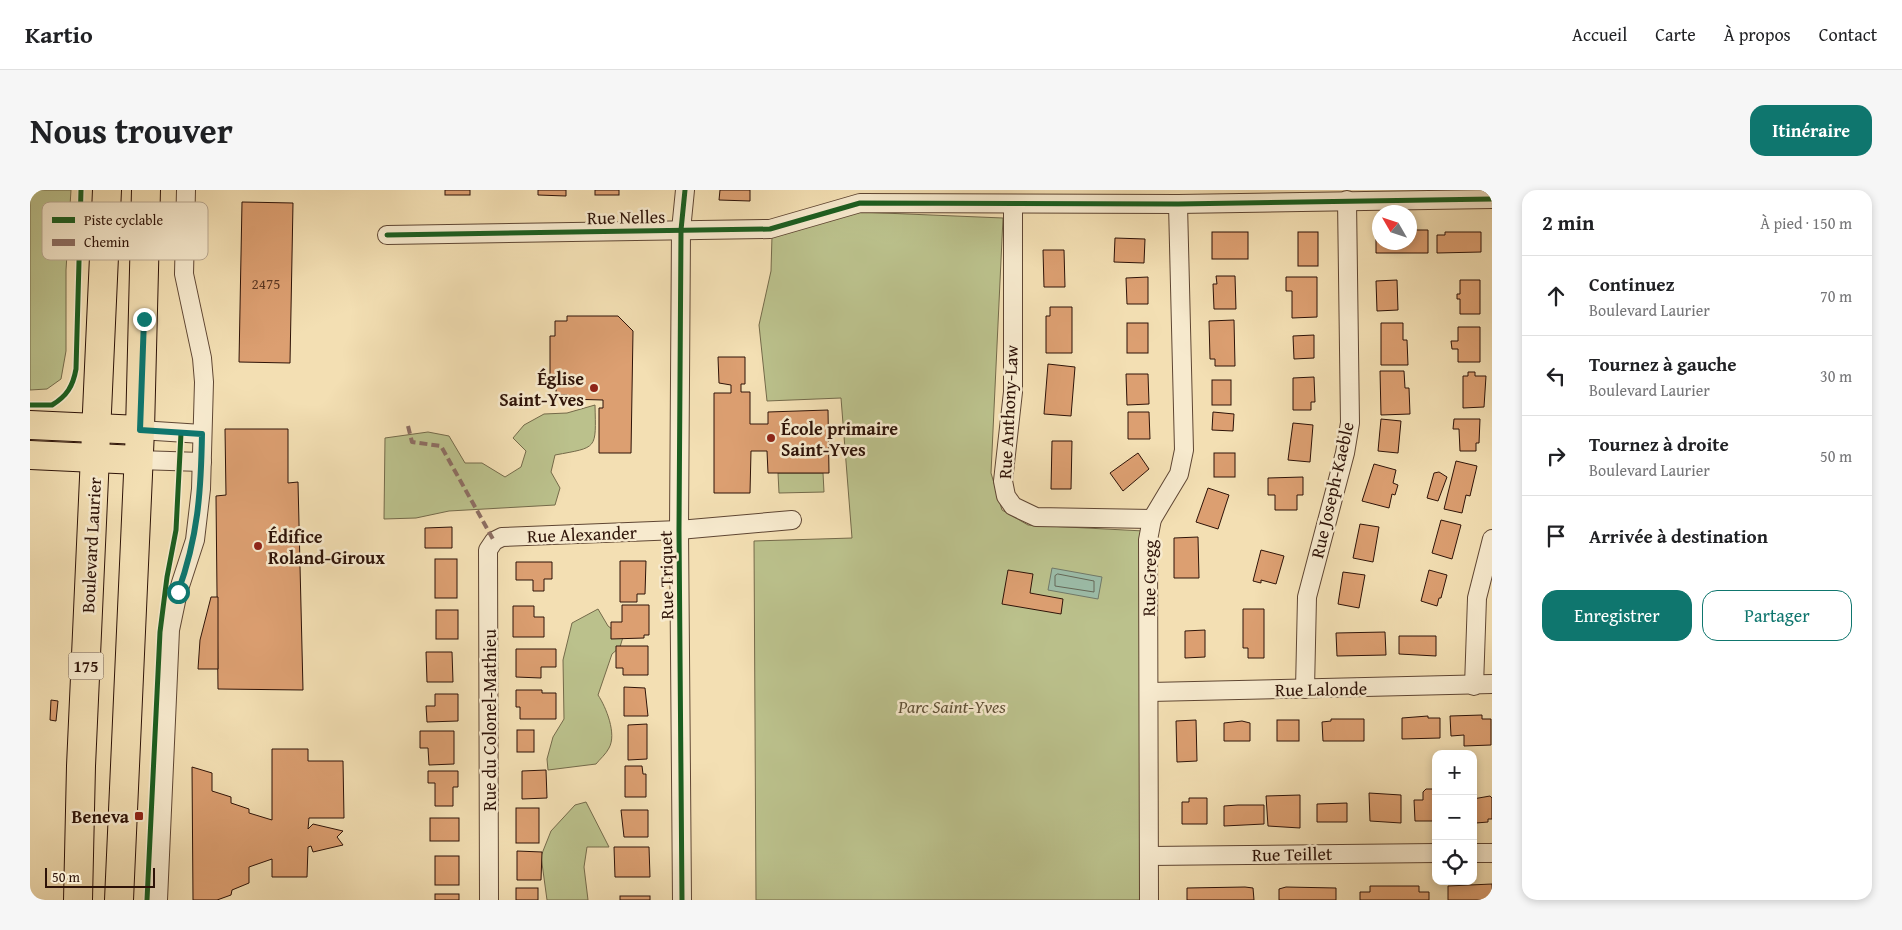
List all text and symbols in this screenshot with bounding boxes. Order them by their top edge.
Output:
text: Kartio [25,17,93,52]
text: Accueil [1572,21,1627,48]
text: Carte [1655,21,1696,48]
text: À propos [1724,21,1791,48]
text: Contact [1819,21,1877,48]
text: Nous trouver [30,105,233,156]
button: Itinéraire [1750,105,1872,156]
legend [42,202,208,260]
street label: Rue Nelles [587,203,665,231]
north arrow [1372,205,1417,250]
text: 2 min [1542,207,1594,238]
text: Piste cyclable [84,210,164,230]
text: À pied · 150 m [1760,211,1852,235]
text: Chemin [84,232,129,252]
text: Continuez [1589,270,1675,298]
house number: 2475 [252,273,280,294]
icon: ahead [1542,282,1570,310]
text: 70 m [1820,284,1852,308]
text: Boulevard Laurier [1589,298,1710,322]
route end [133,308,156,331]
street label: Rue Anthony-Law [991,344,1025,480]
text: Tournez à gauche [1589,350,1737,378]
icon: left [1542,362,1570,390]
text: 30 m [1820,364,1852,388]
place label: Église Saint-Yves [499,365,584,413]
text: Boulevard Laurier [1589,378,1710,402]
marker: Église Saint-Yves [588,382,600,394]
place label: École primaire Saint-Yves [781,415,898,463]
street label: Rue Joseph-Kaeble [1303,419,1361,561]
text: Tournez à droite [1589,430,1729,458]
marker: École primaire Saint-Yves [765,432,777,444]
icon: right [1542,442,1570,470]
text: 50 m [1820,444,1852,468]
text: Boulevard Laurier [1589,458,1710,482]
street label: Boulevard Laurier [74,476,108,614]
street label: Rue Alexander [527,519,638,549]
icon: arrive [1542,522,1570,550]
text: Arrivée à destination [1589,522,1768,550]
place label: Édifice Roland-Giroux [268,523,385,571]
street label: Rue Triquet [652,530,680,620]
street label: Rue Gregg [1135,539,1163,617]
marker: Édifice Roland-Giroux [252,540,264,552]
route start [167,581,190,604]
button: Enregistrer [1542,590,1692,641]
button: Partager [1702,590,1852,641]
street label: Rue du Colonel-Mathieu [476,629,503,811]
road number: 175 [68,652,104,680]
street label: Rue Lalonde [1275,675,1367,703]
park label: Parc Saint-Yves [897,693,1006,720]
map controls [1432,750,1477,885]
button: + [1432,750,1477,795]
button: − [1432,795,1477,840]
place label: Beneva [71,803,130,830]
marker: Beneva [133,810,145,822]
street label: Rue Teillet [1252,840,1333,868]
button: locate [1432,840,1477,885]
scale bar [45,865,155,888]
text: 50 m [52,867,80,887]

